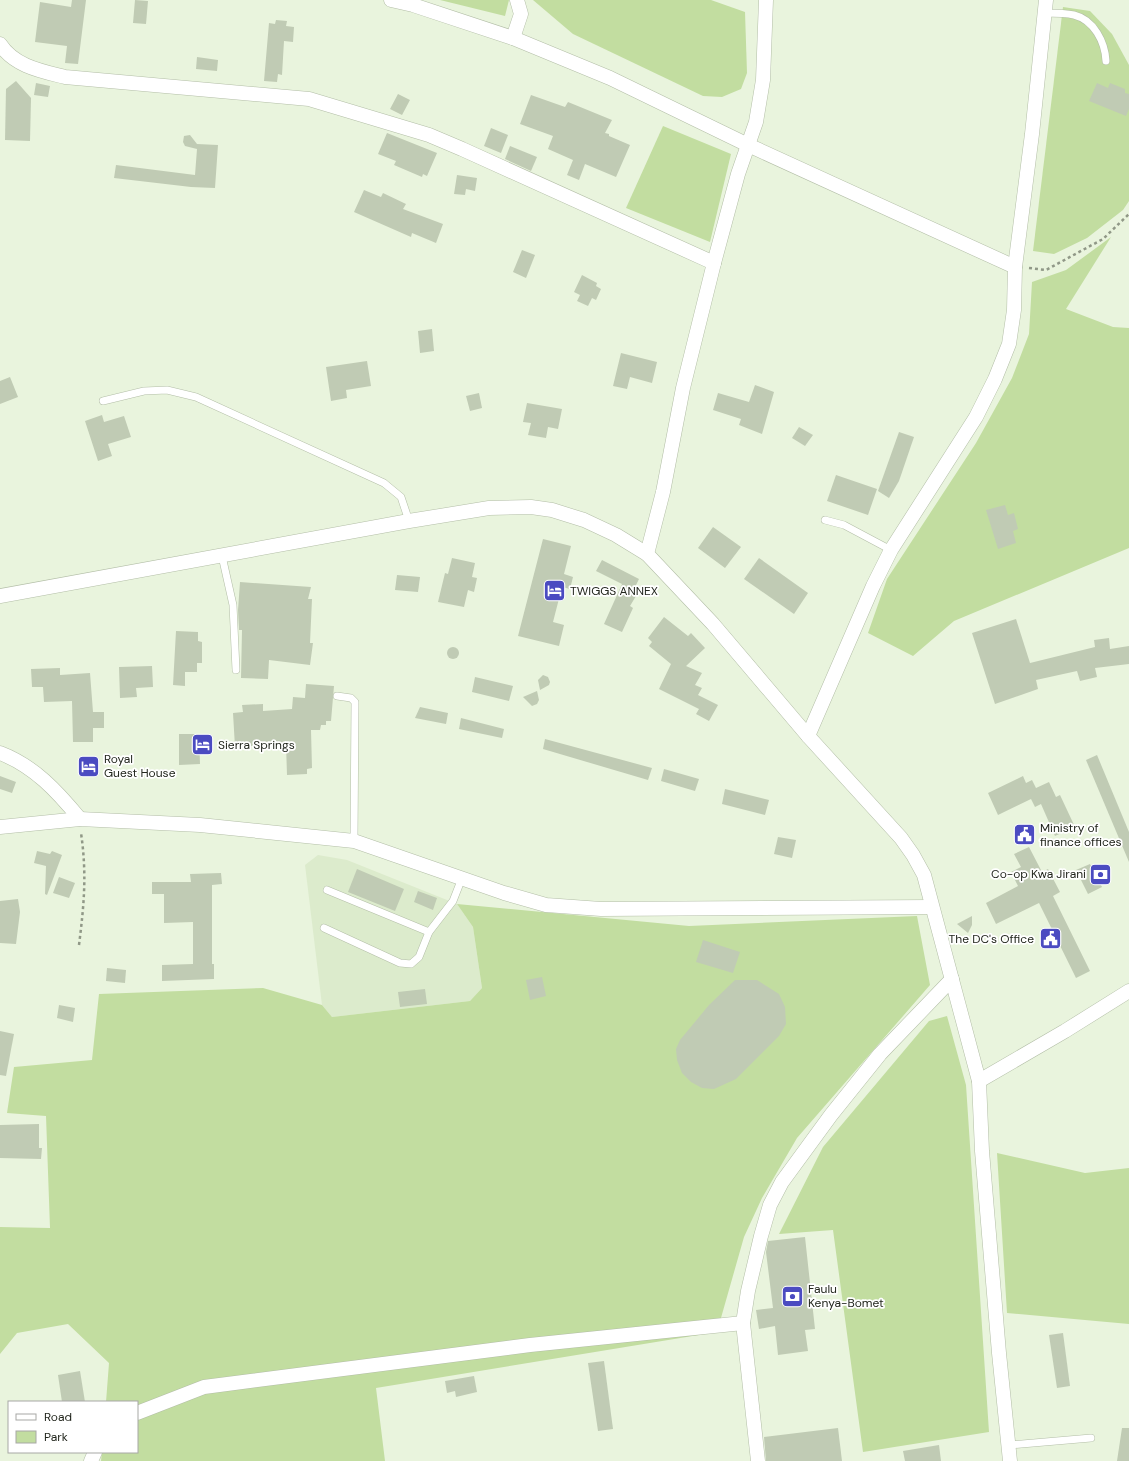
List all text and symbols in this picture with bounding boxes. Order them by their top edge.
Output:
hotel icon: TWIGGS ANNEX [542,578,568,604]
place label: TWIGGS ANNEX [570,583,658,599]
hotel icon: Sierra Springs [190,732,216,758]
place label: Sierra Springs [218,737,295,753]
place label: Royal Guest House [104,751,176,781]
hotel icon: Royal Guest House [75,753,101,779]
place label: Ministry of finance offices [1040,820,1122,850]
public building icon: Ministry of finance offices [1012,822,1038,848]
bank icon: Co-op Kwa Jirani [1088,861,1114,887]
place label: Co-op Kwa Jirani [991,866,1086,882]
public building icon: The DC's Office [1037,926,1063,952]
place label: The DC's Office [949,931,1034,947]
place label: Faulu Kenya-Bomet [808,1281,884,1311]
bank icon: Faulu Kenya-Bomet [780,1283,806,1309]
legend [8,1401,138,1453]
text: Road [44,1409,72,1425]
text: Park [44,1429,68,1445]

